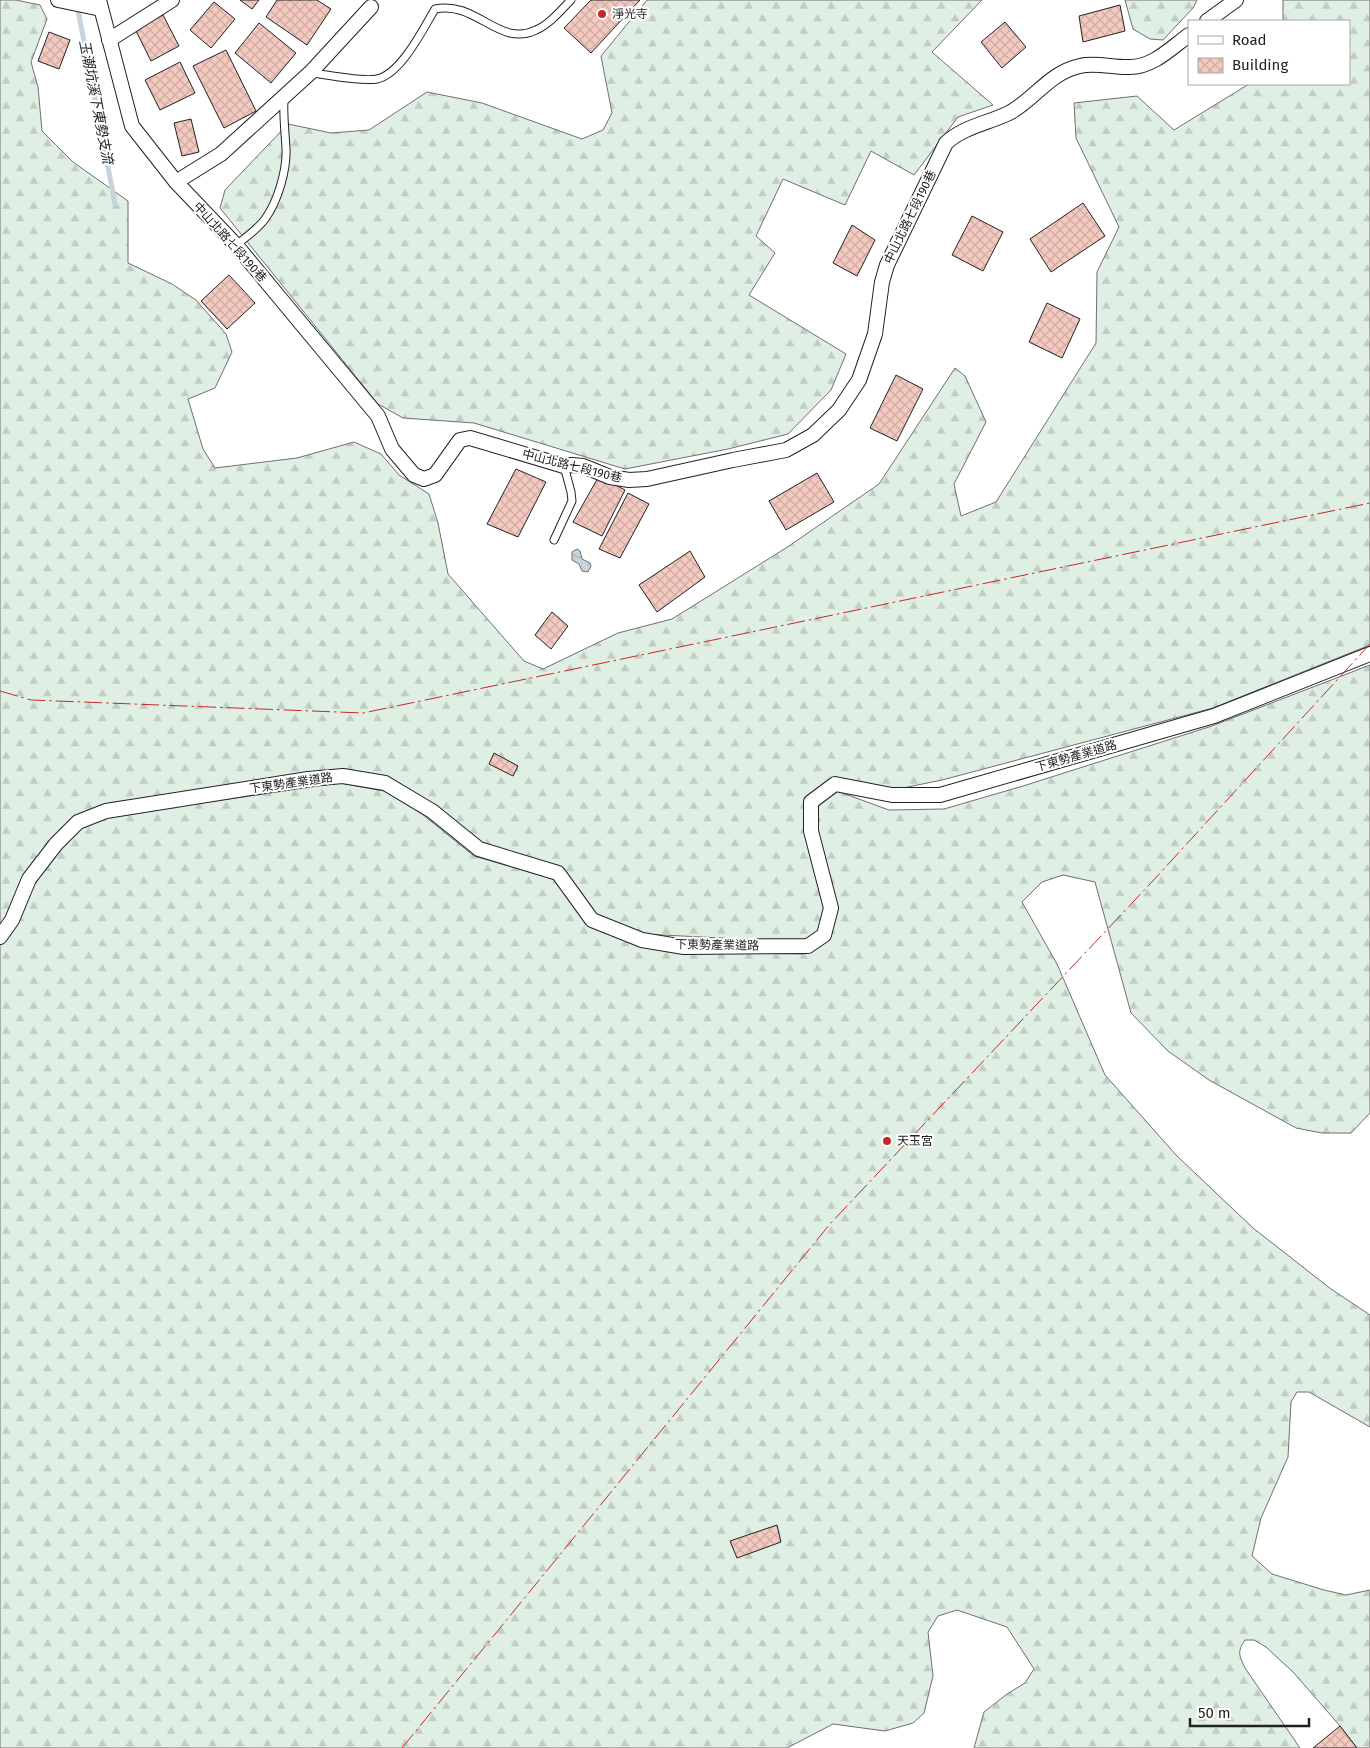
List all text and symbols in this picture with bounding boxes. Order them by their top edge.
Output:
place label: 淨光寺 [612,7,648,21]
marker: 淨光寺 [596,8,608,20]
legend [1188,20,1350,85]
text: Road [1232,31,1267,49]
water label: 玉潮坑溪下東勢支流 [76,39,117,167]
text: Building [1232,56,1288,74]
street label: 中山北路七段190巷 [881,168,939,266]
street label: 中山北路七段190巷 [191,199,269,285]
street label: 中山北路七段190巷 [521,447,623,485]
street label: 下東勢產業道路 [1034,738,1118,774]
street label: 下東勢產業道路 [248,770,334,796]
street label: 下東勢產業道路 [675,937,759,953]
place label: 天玉宮 [897,1134,933,1148]
marker: 天玉宮 [881,1135,893,1147]
scale bar [1190,1696,1309,1728]
text: 50 m [1198,1704,1231,1722]

